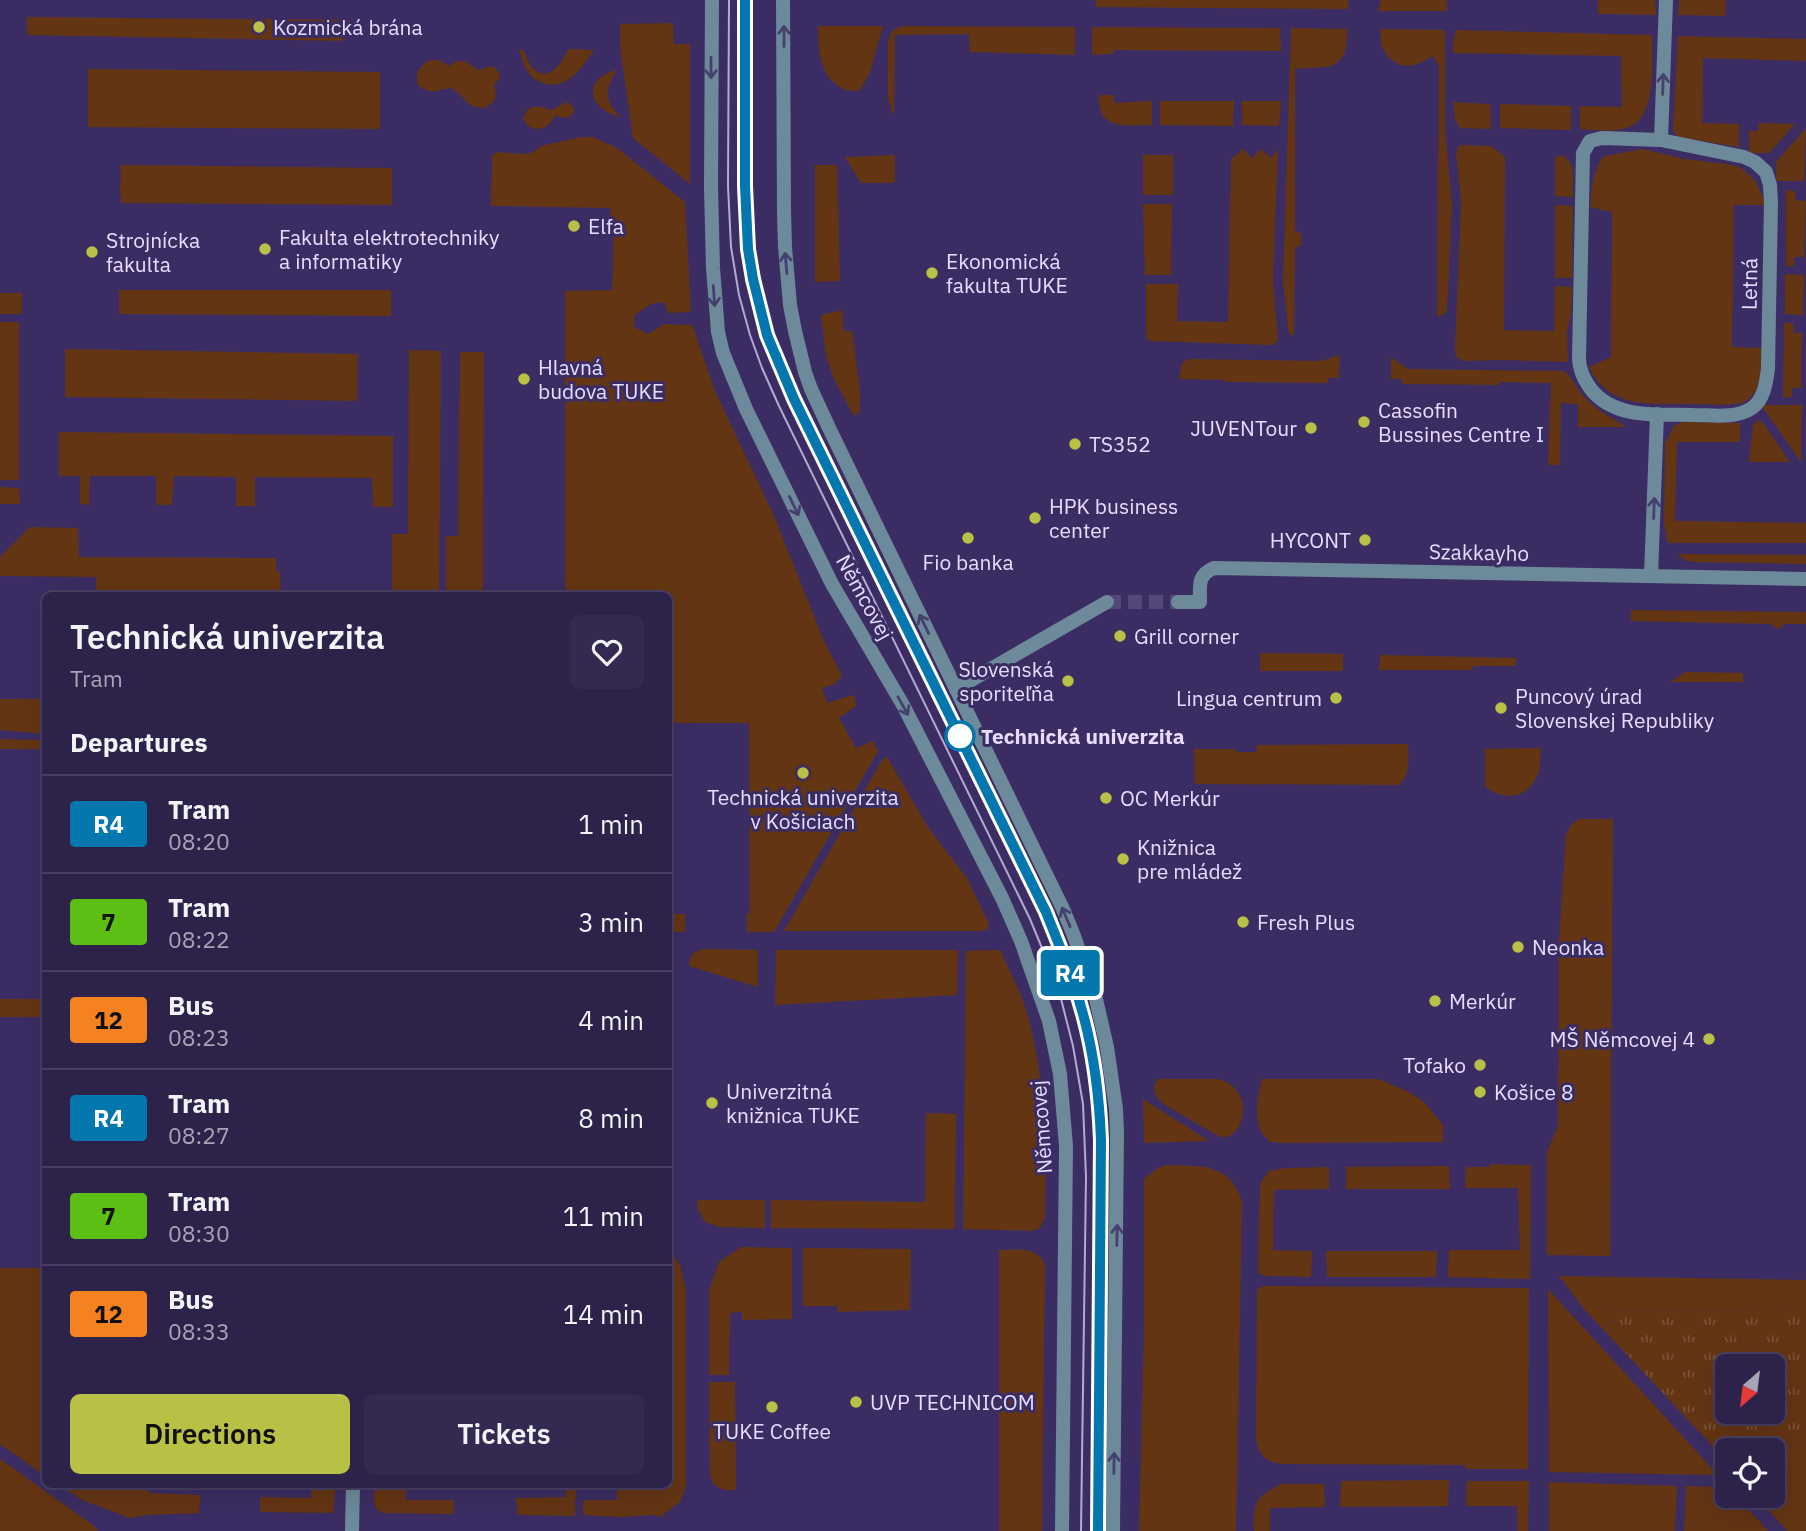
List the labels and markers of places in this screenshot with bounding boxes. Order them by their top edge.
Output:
place label: Kozmická brána [273,13,423,41]
marker: Kozmická brána [251,19,267,35]
place label: Elfa [588,212,624,240]
marker: Elfa [566,218,582,234]
place label: Fakulta elektrotechniky a informatiky [279,223,500,275]
place label: Strojnícka fakulta [106,226,200,278]
marker: Fakulta elektrotechniky a informatiky [257,241,273,257]
marker: Strojnícka fakulta [84,244,100,260]
place label: Ekonomická fakulta TUKE [946,247,1068,299]
marker: Ekonomická fakulta TUKE [924,265,940,281]
place label: Hlavná budova TUKE [538,353,664,405]
marker: Hlavná budova TUKE [516,371,532,387]
place label: Cassofin Bussines Centre I [1378,396,1544,448]
place label: JUVENTour [1190,414,1297,442]
marker: Cassofin Bussines Centre I [1356,414,1372,430]
marker: JUVENTour [1303,420,1319,436]
place label: TS352 [1089,430,1151,458]
marker: TS352 [1067,436,1083,452]
place label: HPK business center [1049,492,1178,544]
marker: HPK business center [1027,510,1043,526]
place label: HYCONT [1270,526,1351,554]
marker: Fio banka [960,530,976,546]
marker: HYCONT [1357,532,1373,548]
place label: Fio banka [922,548,1014,576]
place label: Grill corner [1134,622,1239,650]
marker: Grill corner [1112,628,1128,644]
place label: Slovenská sporiteľňa [958,655,1054,707]
marker: Slovenská sporiteľňa [1060,673,1076,689]
place label: Puncový úrad Slovenskej Republiky [1515,682,1715,734]
place label: Lingua centrum [1176,684,1322,712]
marker: Lingua centrum [1328,690,1344,706]
marker: Puncový úrad Slovenskej Republiky [1493,700,1509,716]
marker: Technická univerzita [945,721,975,751]
place label: Technická univerzita [981,722,1185,750]
marker: Technická univerzita v Košiciach [795,765,811,781]
place label: Technická univerzita v Košiciach [707,783,899,835]
place label: OC Merkúr [1120,784,1220,812]
marker: OC Merkúr [1098,790,1114,806]
place label: Knižnica pre mládež [1137,833,1242,885]
marker: Knižnica pre mládež [1115,851,1131,867]
place label: Fresh Plus [1257,908,1355,936]
marker: Fresh Plus [1235,914,1251,930]
place label: Neonka [1532,933,1604,961]
marker: Neonka [1510,939,1526,955]
place label: Merkúr [1449,987,1516,1015]
marker: Merkúr [1427,993,1443,1009]
place label: MŠ Němcovej 4 [1550,1025,1695,1053]
marker: MŠ Němcovej 4 [1701,1031,1717,1047]
place label: Tofako [1403,1051,1466,1079]
marker: Tofako [1472,1057,1488,1073]
place label: Univerzitná knižnica TUKE [726,1077,860,1129]
place label: Košice 8 [1494,1078,1574,1106]
marker: Košice 8 [1472,1084,1488,1100]
marker: Univerzitná knižnica TUKE [704,1095,720,1111]
place label: UVP TECHNICOM [870,1388,1035,1416]
marker: UVP TECHNICOM [848,1394,864,1410]
marker: TUKE Coffee [764,1399,780,1415]
place label: TUKE Coffee [713,1417,831,1445]

